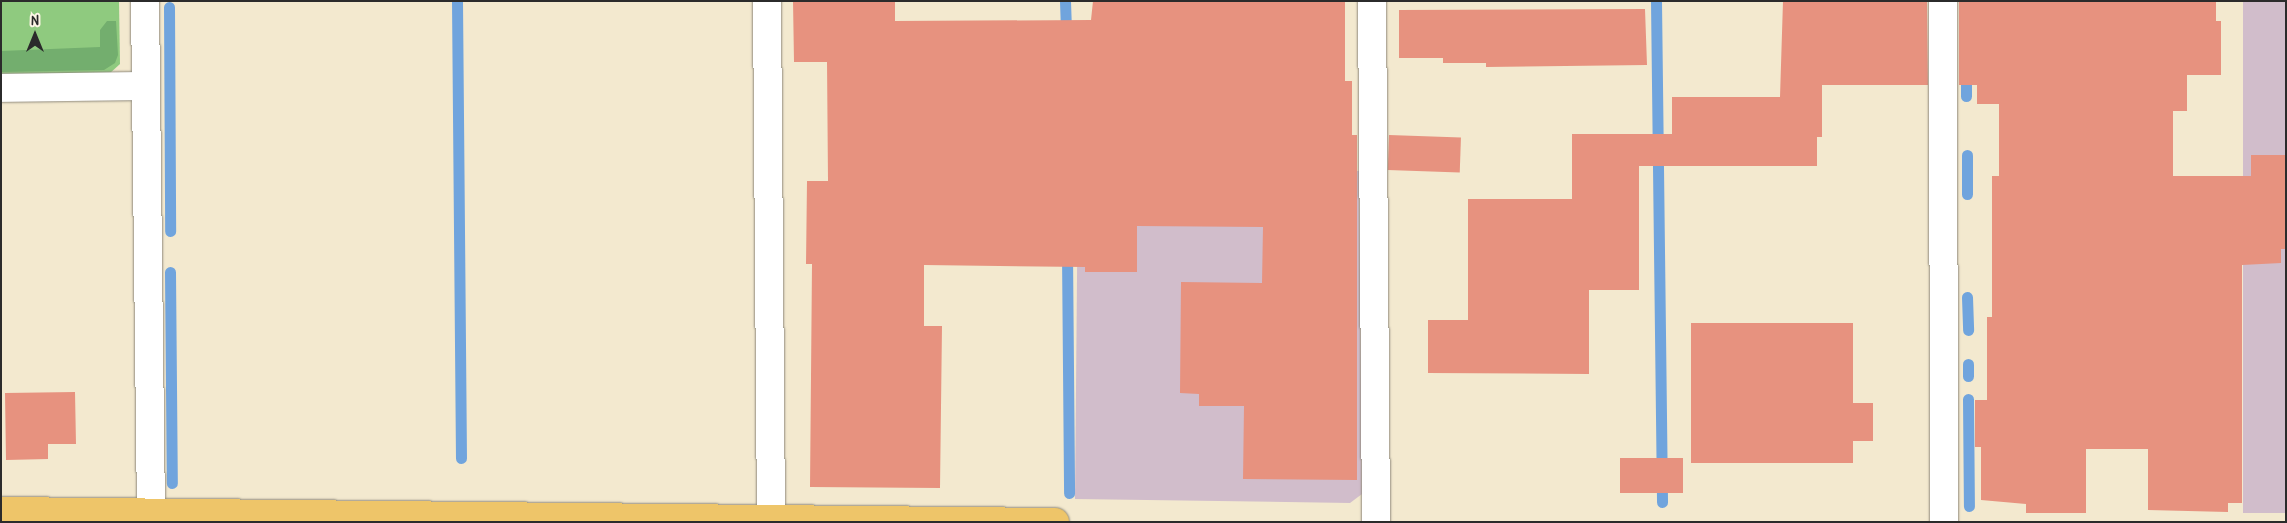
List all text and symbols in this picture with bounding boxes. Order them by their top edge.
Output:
north arrow [10,10,60,60]
text: N [31,10,39,29]

